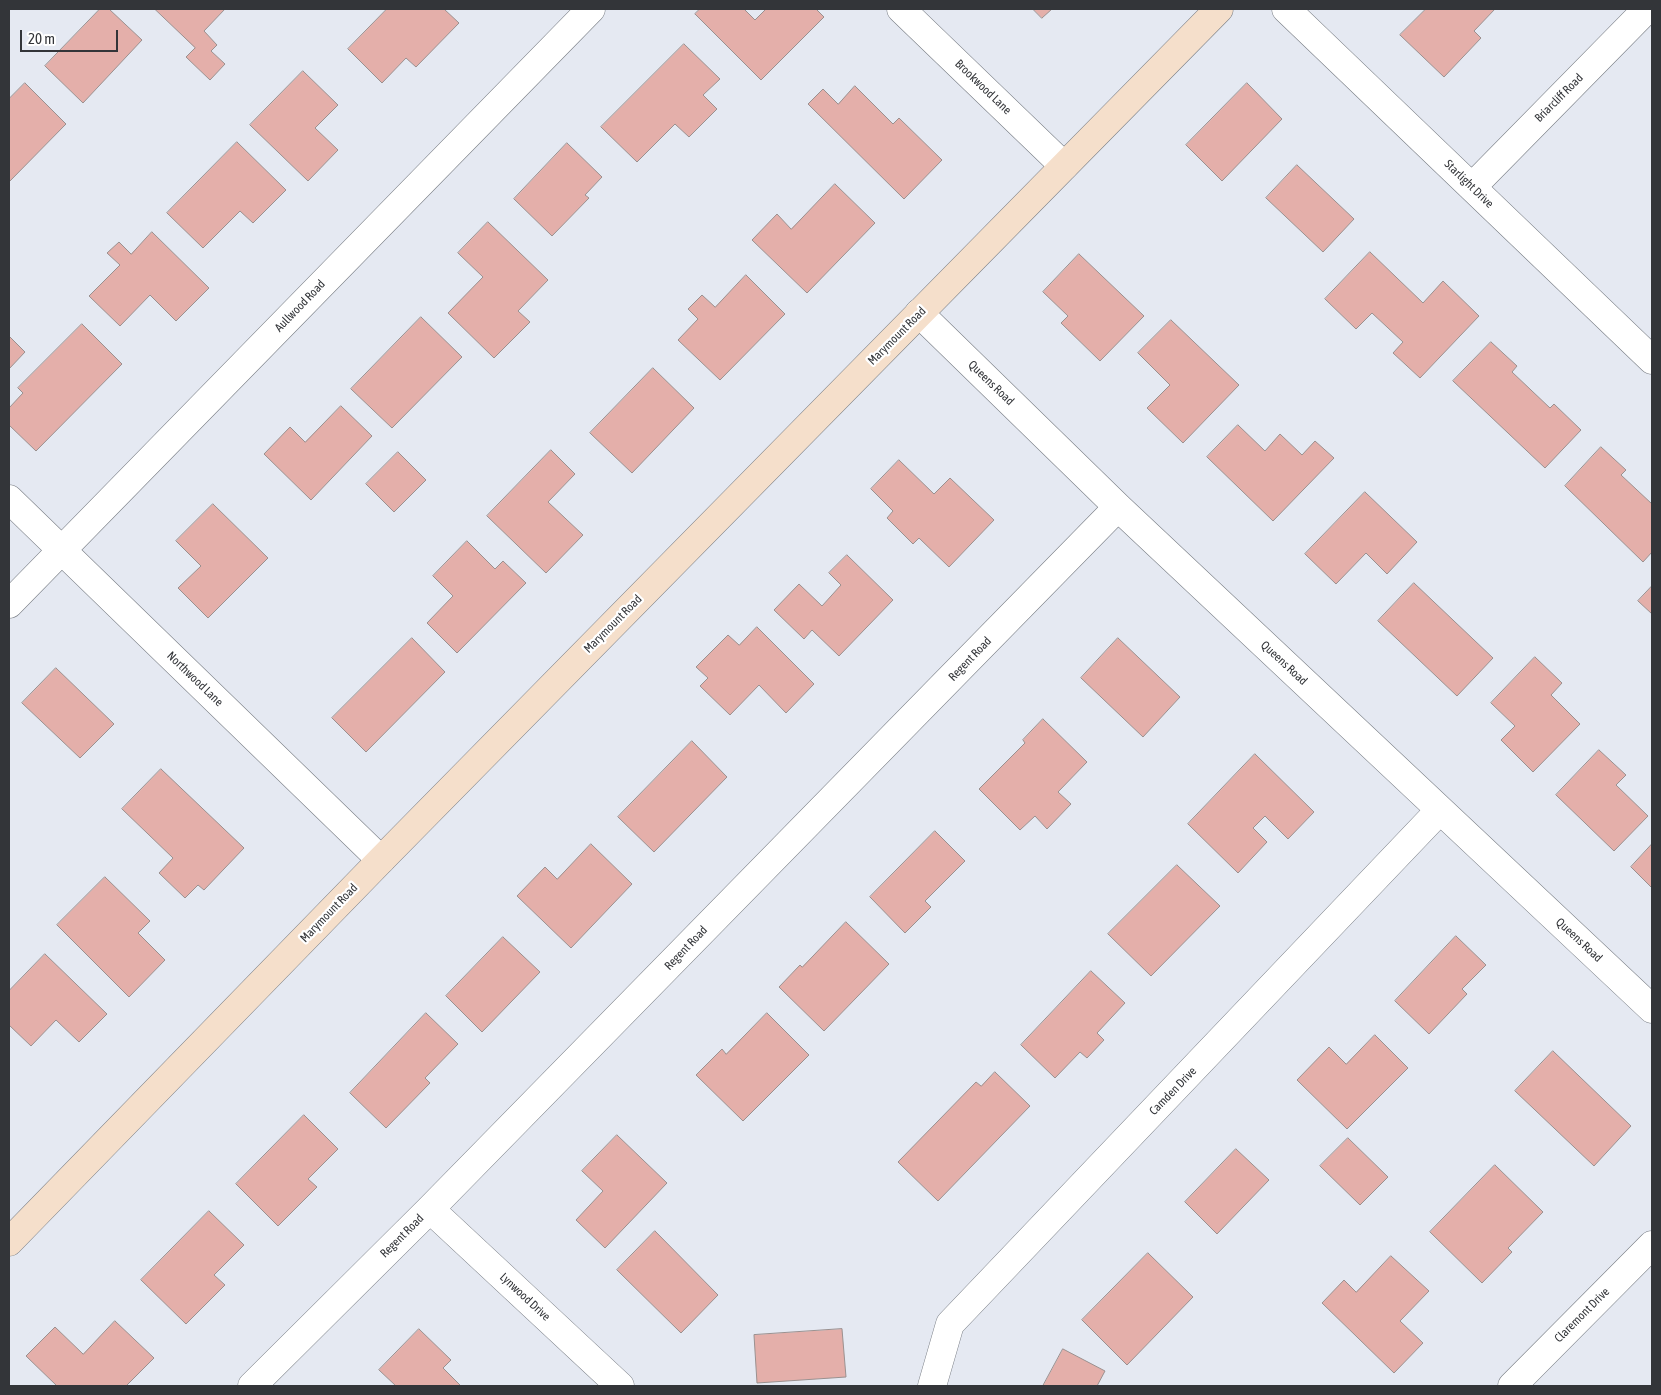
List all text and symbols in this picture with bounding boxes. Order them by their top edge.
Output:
scale bar [22,20,120,52]
text: 20 m [28,30,55,47]
street label: Brookwood Lane [952,56,1014,118]
street label: Briarcliff Road [1532,71,1586,125]
street label: Starlight Drive [1441,157,1497,211]
street label: Aullwood Road [272,277,328,335]
street label: Marymount Road [865,304,929,368]
street label: Queens Road [965,358,1017,408]
street label: Marymount Road [581,592,645,656]
street label: Regent Road [945,634,995,684]
street label: Queens Road [1258,638,1310,688]
street label: Northwood Lane [164,649,226,709]
street label: Marymount Road [297,881,361,945]
street label: Queens Road [1553,915,1605,965]
street label: Regent Road [661,923,711,973]
street label: Camden Drive [1146,1064,1200,1118]
street label: Regent Road [377,1211,427,1261]
street label: Lynwood Drive [497,1270,553,1324]
street label: Claremont Drive [1552,1285,1612,1345]

